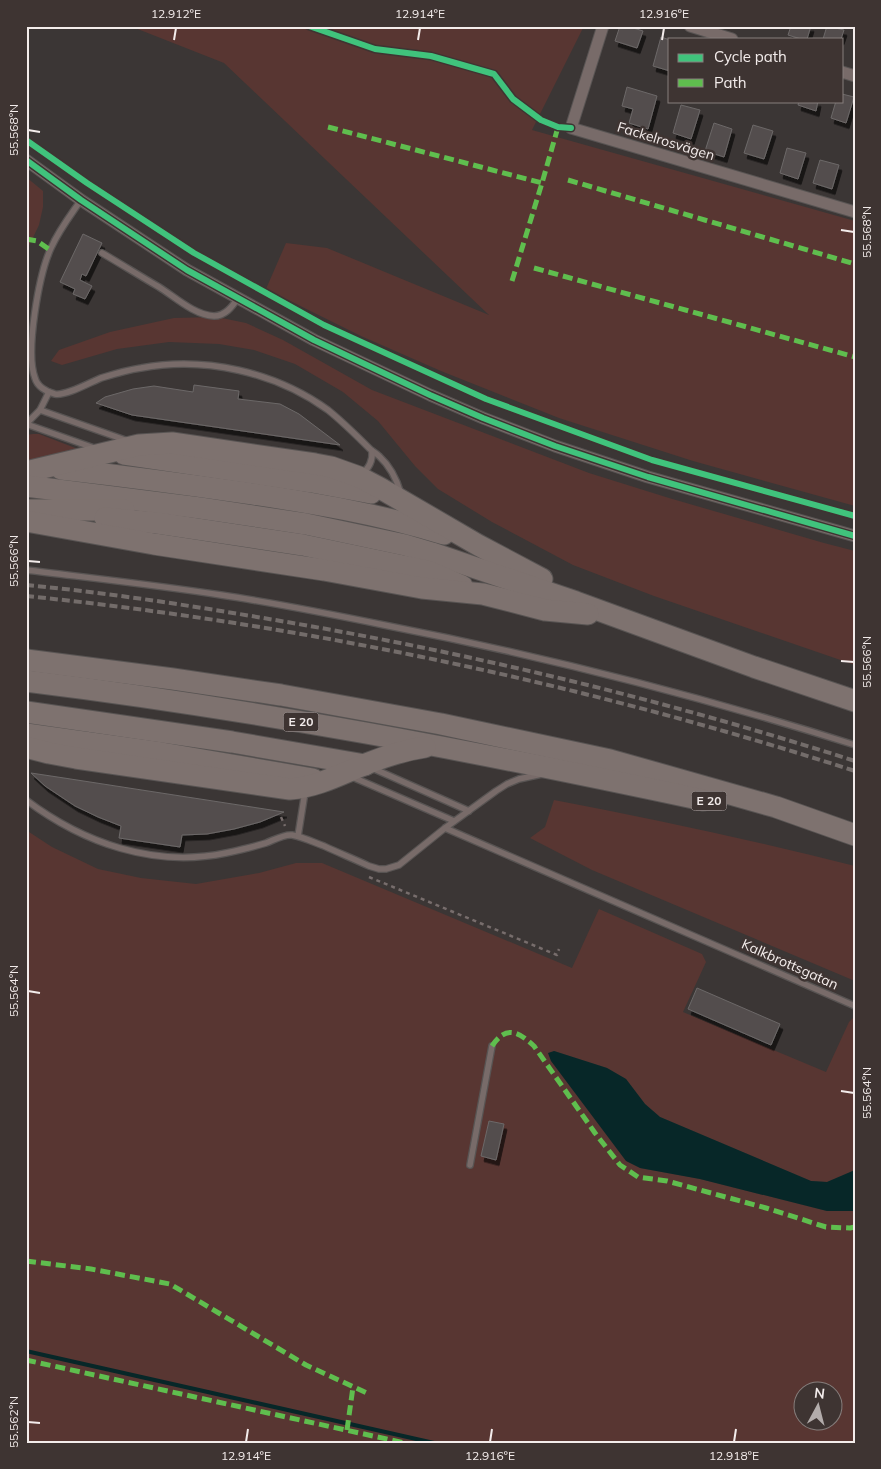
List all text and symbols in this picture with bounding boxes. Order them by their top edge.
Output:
text: 12.912°E [151,6,201,21]
text: 12.914°E [395,6,445,21]
text: 12.916°E [639,6,689,21]
legend [668,38,844,102]
text: Cycle path [714,47,787,66]
text: Path [714,73,746,92]
text: 55.568°N [6,104,21,156]
street label: Fackelrosvägen [615,118,717,164]
text: 55.568°N [859,206,874,258]
text: 55.566°N [6,535,21,587]
text: 55.566°N [859,636,874,688]
road number: E 20 [284,712,318,732]
road number: E 20 [692,791,726,810]
street label: Kalkbrottsgatan [739,935,841,993]
text: 55.564°N [6,965,21,1017]
text: 55.564°N [859,1067,874,1119]
north arrow [794,1382,844,1432]
text: N [813,1384,826,1403]
text: 55.562°N [6,1396,21,1448]
text: 12.914°E [221,1448,271,1463]
text: 12.916°E [465,1448,515,1463]
text: 12.918°E [709,1448,759,1463]

